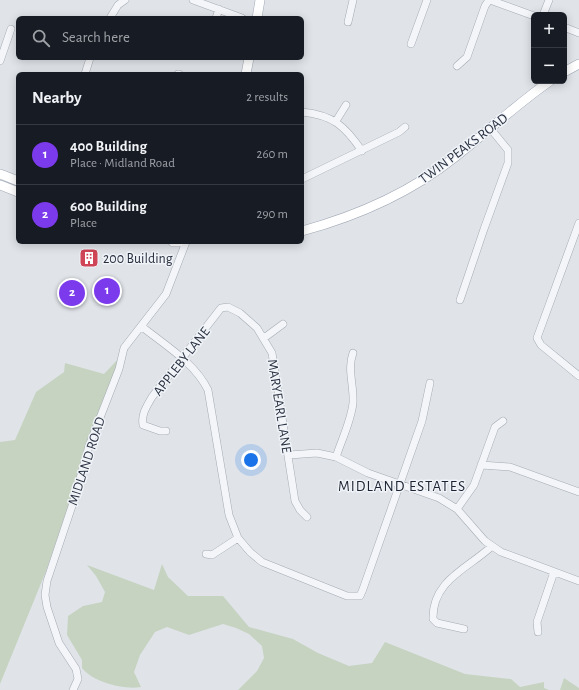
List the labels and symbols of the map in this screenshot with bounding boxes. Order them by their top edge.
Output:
street label: TWIN PEAKS ROAD [417,111,511,187]
building icon: 200 Building [78,247,100,269]
place label: 200 Building [103,252,173,266]
pin: 1 [94,276,120,306]
pin: 2 [59,278,85,308]
street label: APPLEBY LANE [151,325,213,399]
street label: MARYEARL LANE [265,358,293,454]
street label: MIDLAND ROAD [66,415,108,507]
your location [241,450,261,470]
district label: MIDLAND ESTATES [338,479,466,494]

